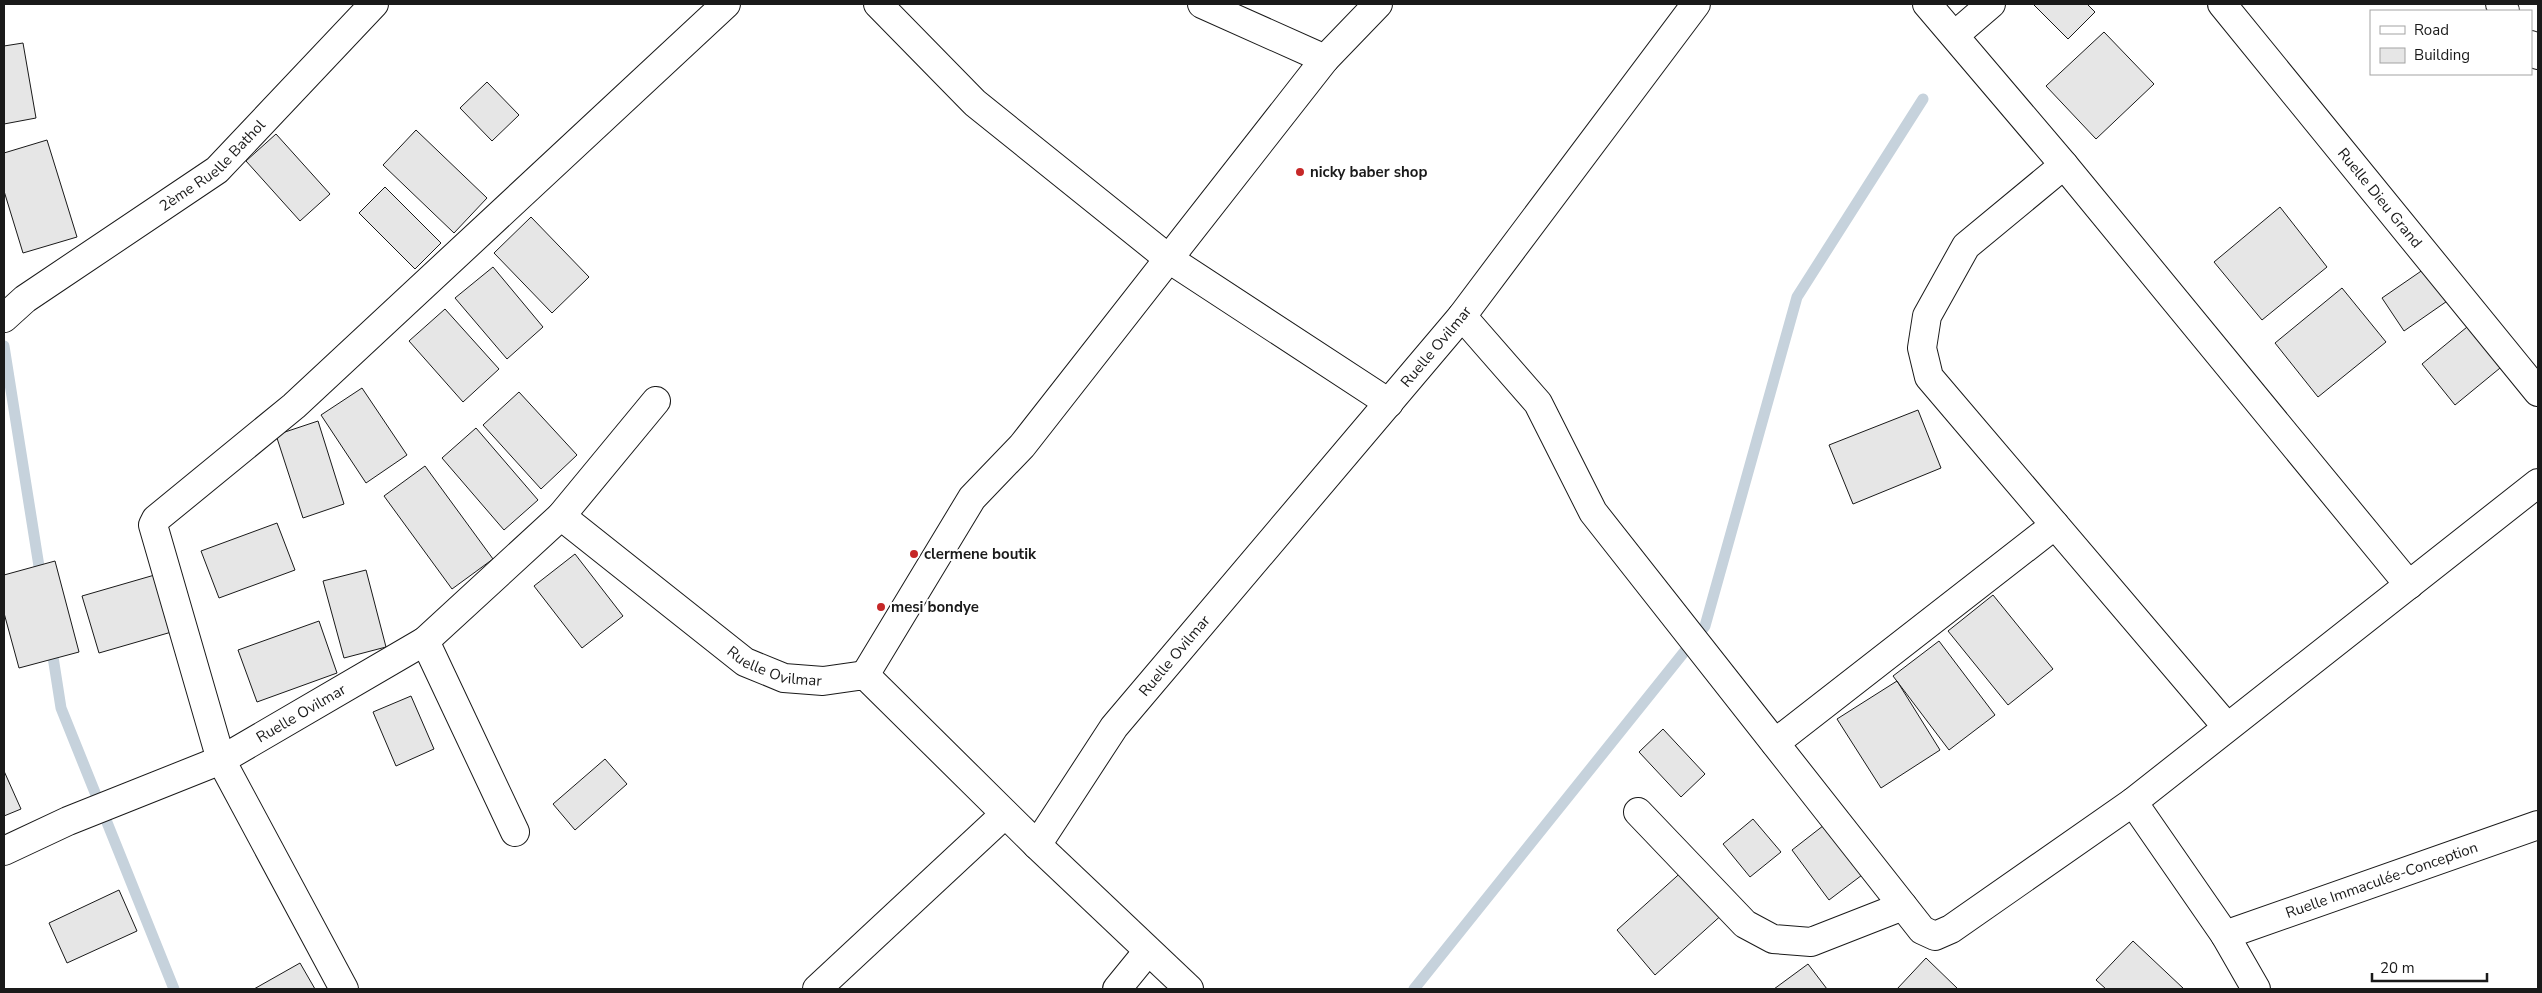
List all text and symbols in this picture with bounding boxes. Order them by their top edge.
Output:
legend [2370,10,2532,75]
text: Road [2414,20,2449,40]
text: Building [2414,45,2470,65]
street label: 2ème Ruelle Bathol [155,115,270,216]
street label: Ruelle Dieu Grand [2333,144,2427,252]
place label: nicky baber shop [1310,162,1427,182]
marker: nicky baber shop [1294,166,1306,178]
street label: Ruelle Ovilmar [1396,301,1476,391]
place label: clermene boutik [924,544,1037,564]
marker: clermene boutik [908,548,920,560]
place label: mesi bondye [891,597,979,617]
marker: mesi bondye [875,601,887,613]
street label: Ruelle Ovilmar [1134,610,1215,701]
street label: Ruelle Ovilmar [723,641,823,691]
street label: Ruelle Ovilmar [253,679,350,747]
street label: Ruelle Immaculée-Conception [2283,837,2480,923]
scale bar [2372,950,2487,982]
text: 20 m [2380,958,2415,978]

